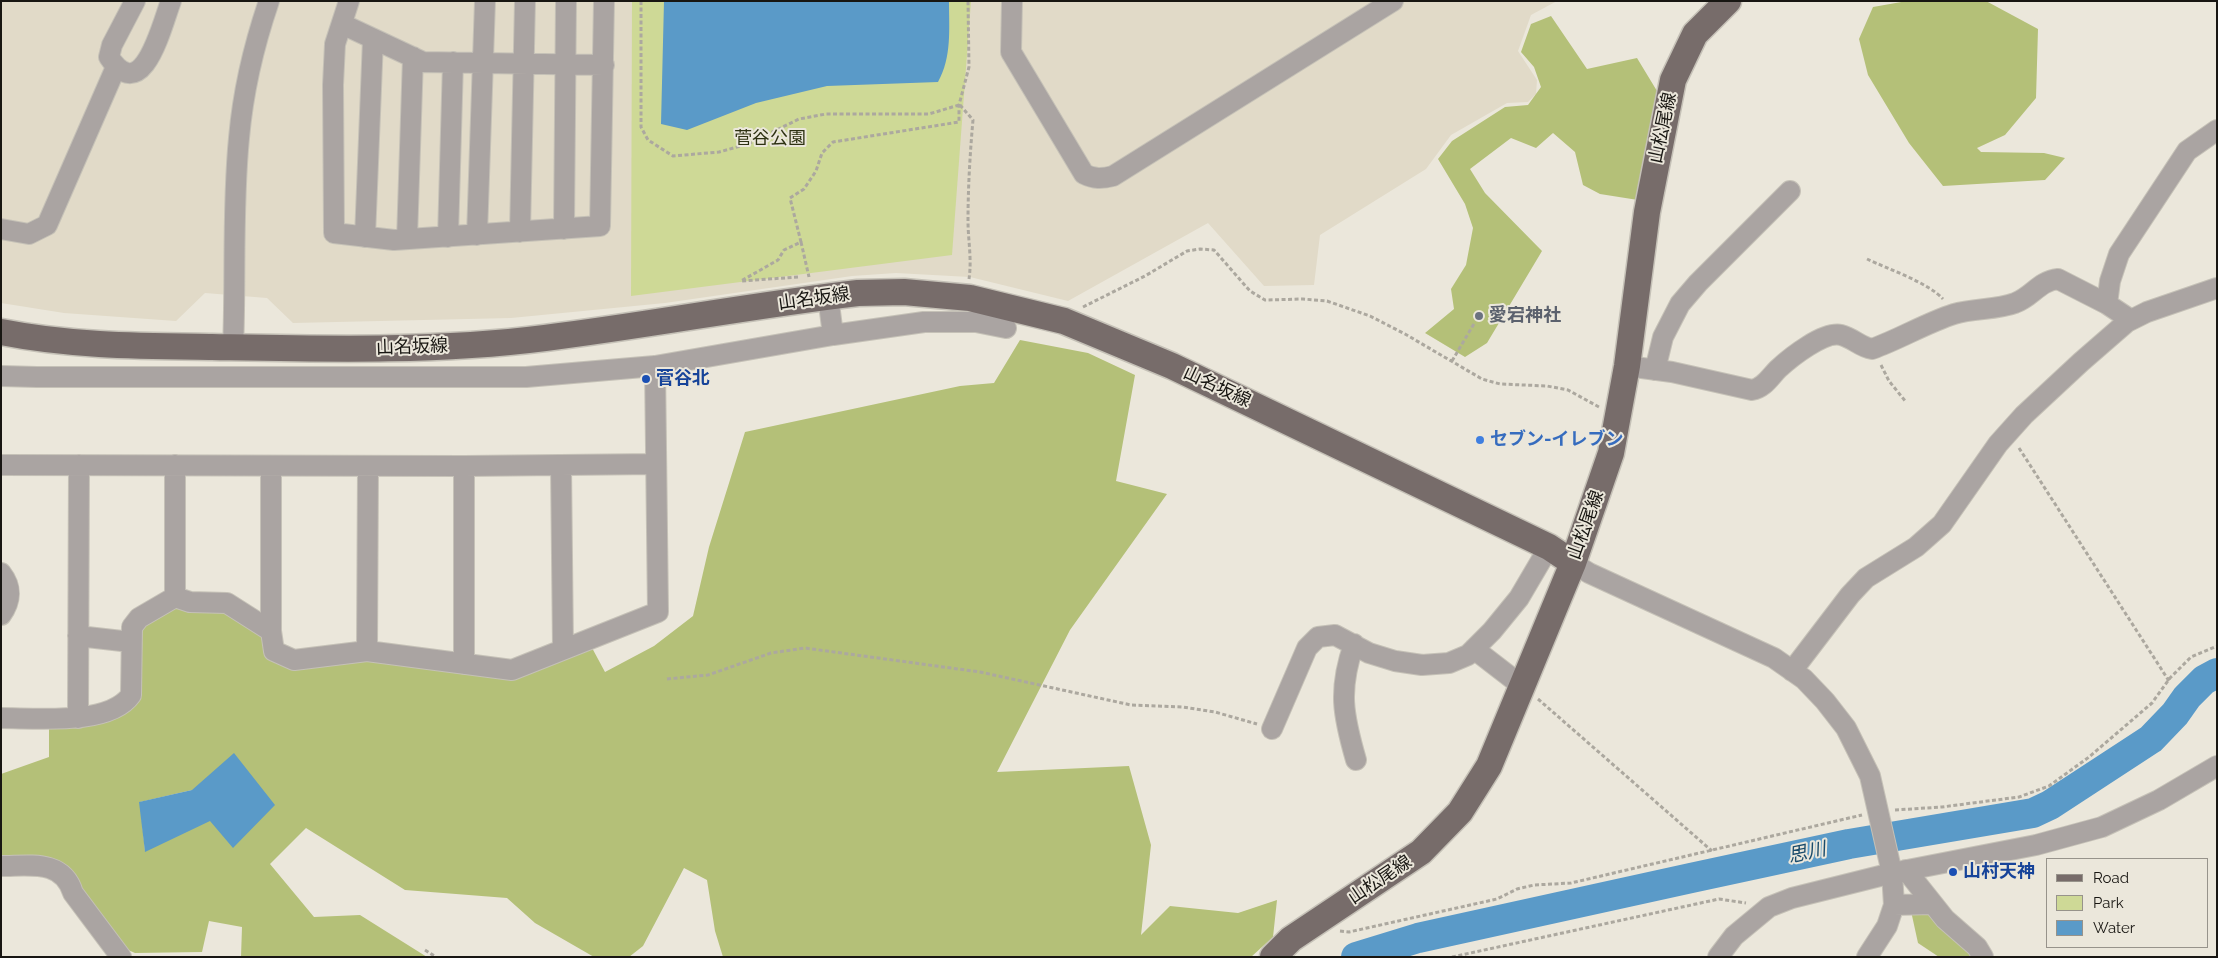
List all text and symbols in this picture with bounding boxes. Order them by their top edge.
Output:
street label: 山松尾線 [1645,91,1681,165]
park label: 菅谷公園 [734,128,806,150]
street label: 山名坂線 [777,283,851,315]
place label: 愛宕神社 [1489,305,1561,327]
marker: 愛宕神社 [1473,310,1485,322]
street label: 山名坂線 [376,335,448,359]
street label: 山名坂線 [1180,362,1254,412]
place label: 菅谷北 [656,368,710,390]
marker: 菅谷北 [640,373,652,385]
place label: セブン-イレブン [1490,429,1624,451]
marker: セブン-イレブン [1474,434,1486,446]
street label: 山松尾線 [1564,487,1608,563]
water label: 思川 [1786,838,1828,868]
street label: 山松尾線 [1344,851,1416,909]
legend [2046,858,2208,948]
place label: 山村天神 [1963,861,2035,883]
marker: 山村天神 [1947,866,1959,878]
text: Road [2093,869,2129,887]
text: Park [2093,894,2124,912]
text: Water [2093,919,2135,937]

